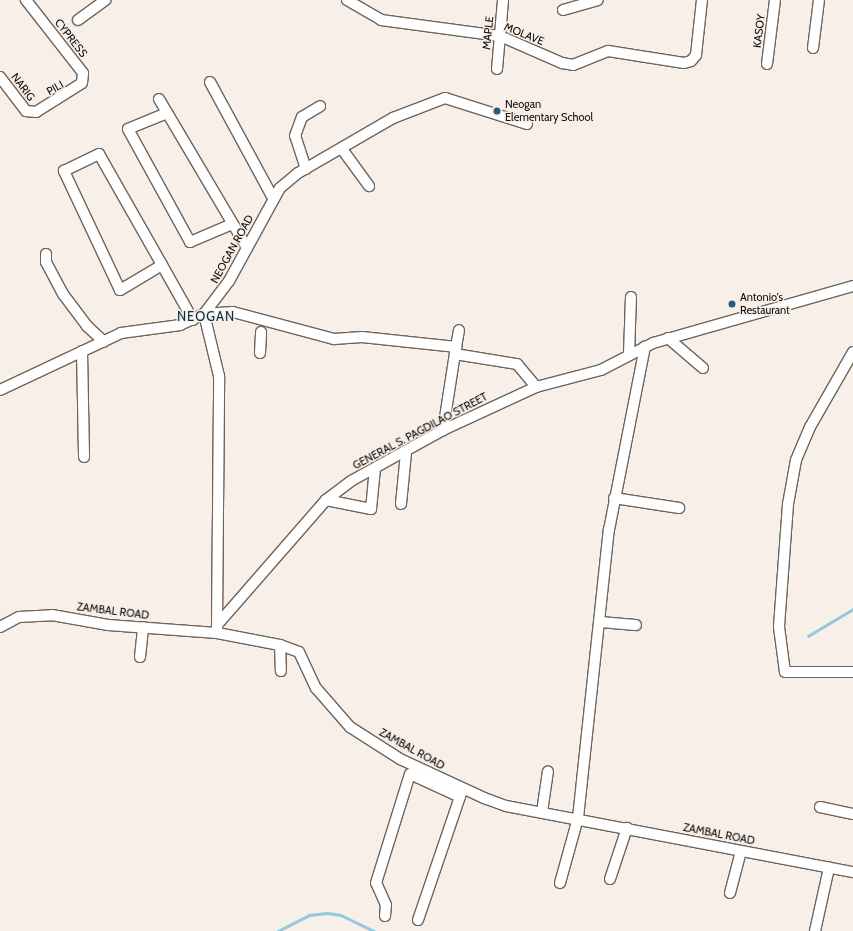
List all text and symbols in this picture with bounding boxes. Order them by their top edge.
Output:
street label: KASOY [750,13,768,49]
street label: CYPRESS [52,16,90,60]
street label: MAPLE [480,16,496,50]
street label: MOLAVE [502,20,546,48]
street label: NARIG [8,71,38,103]
street label: PILI [44,78,66,98]
place label: Neogan Elementary School [505,98,593,124]
marker: Neogan Elementary School [492,106,502,116]
street label: NEOGAN ROAD [208,212,256,286]
place label: Antonio's Restaurant [740,291,790,317]
marker: Antonio's Restaurant [727,299,737,309]
district label: NEOGAN [177,308,235,324]
street label: GENERAL S. PAGDILAO STREET [350,390,490,472]
street label: ZAMBAL ROAD [76,600,150,622]
street label: ZAMBAL ROAD [377,726,447,772]
street label: ZAMBAL ROAD [682,821,756,847]

